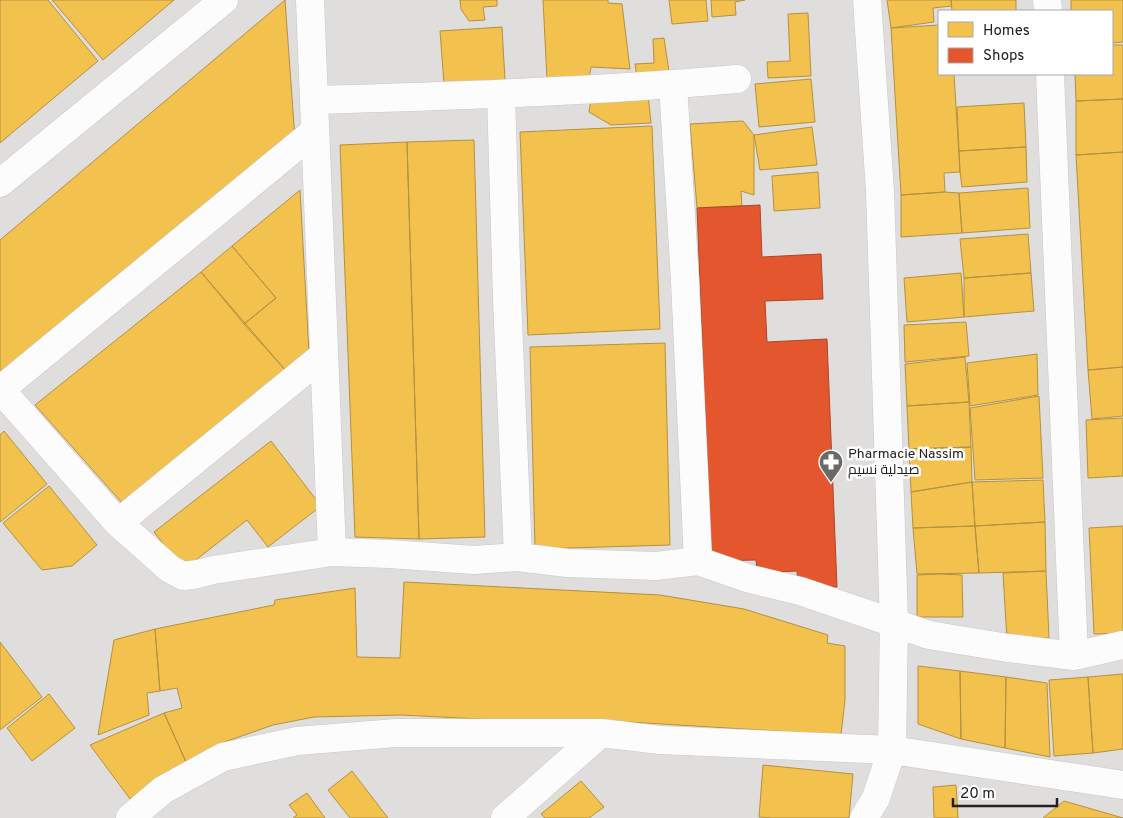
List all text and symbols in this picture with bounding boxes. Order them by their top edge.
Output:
legend [938,10,1113,75]
text: Homes [983,22,1030,41]
text: Shops [983,47,1024,66]
place label: Pharmacie Nassim صيدلية نسيم [848,446,964,479]
pharmacy icon: Pharmacie Nassim صيدلية نسيم [818,449,844,483]
scale bar [953,776,1057,808]
text: 20 m [960,785,995,804]

